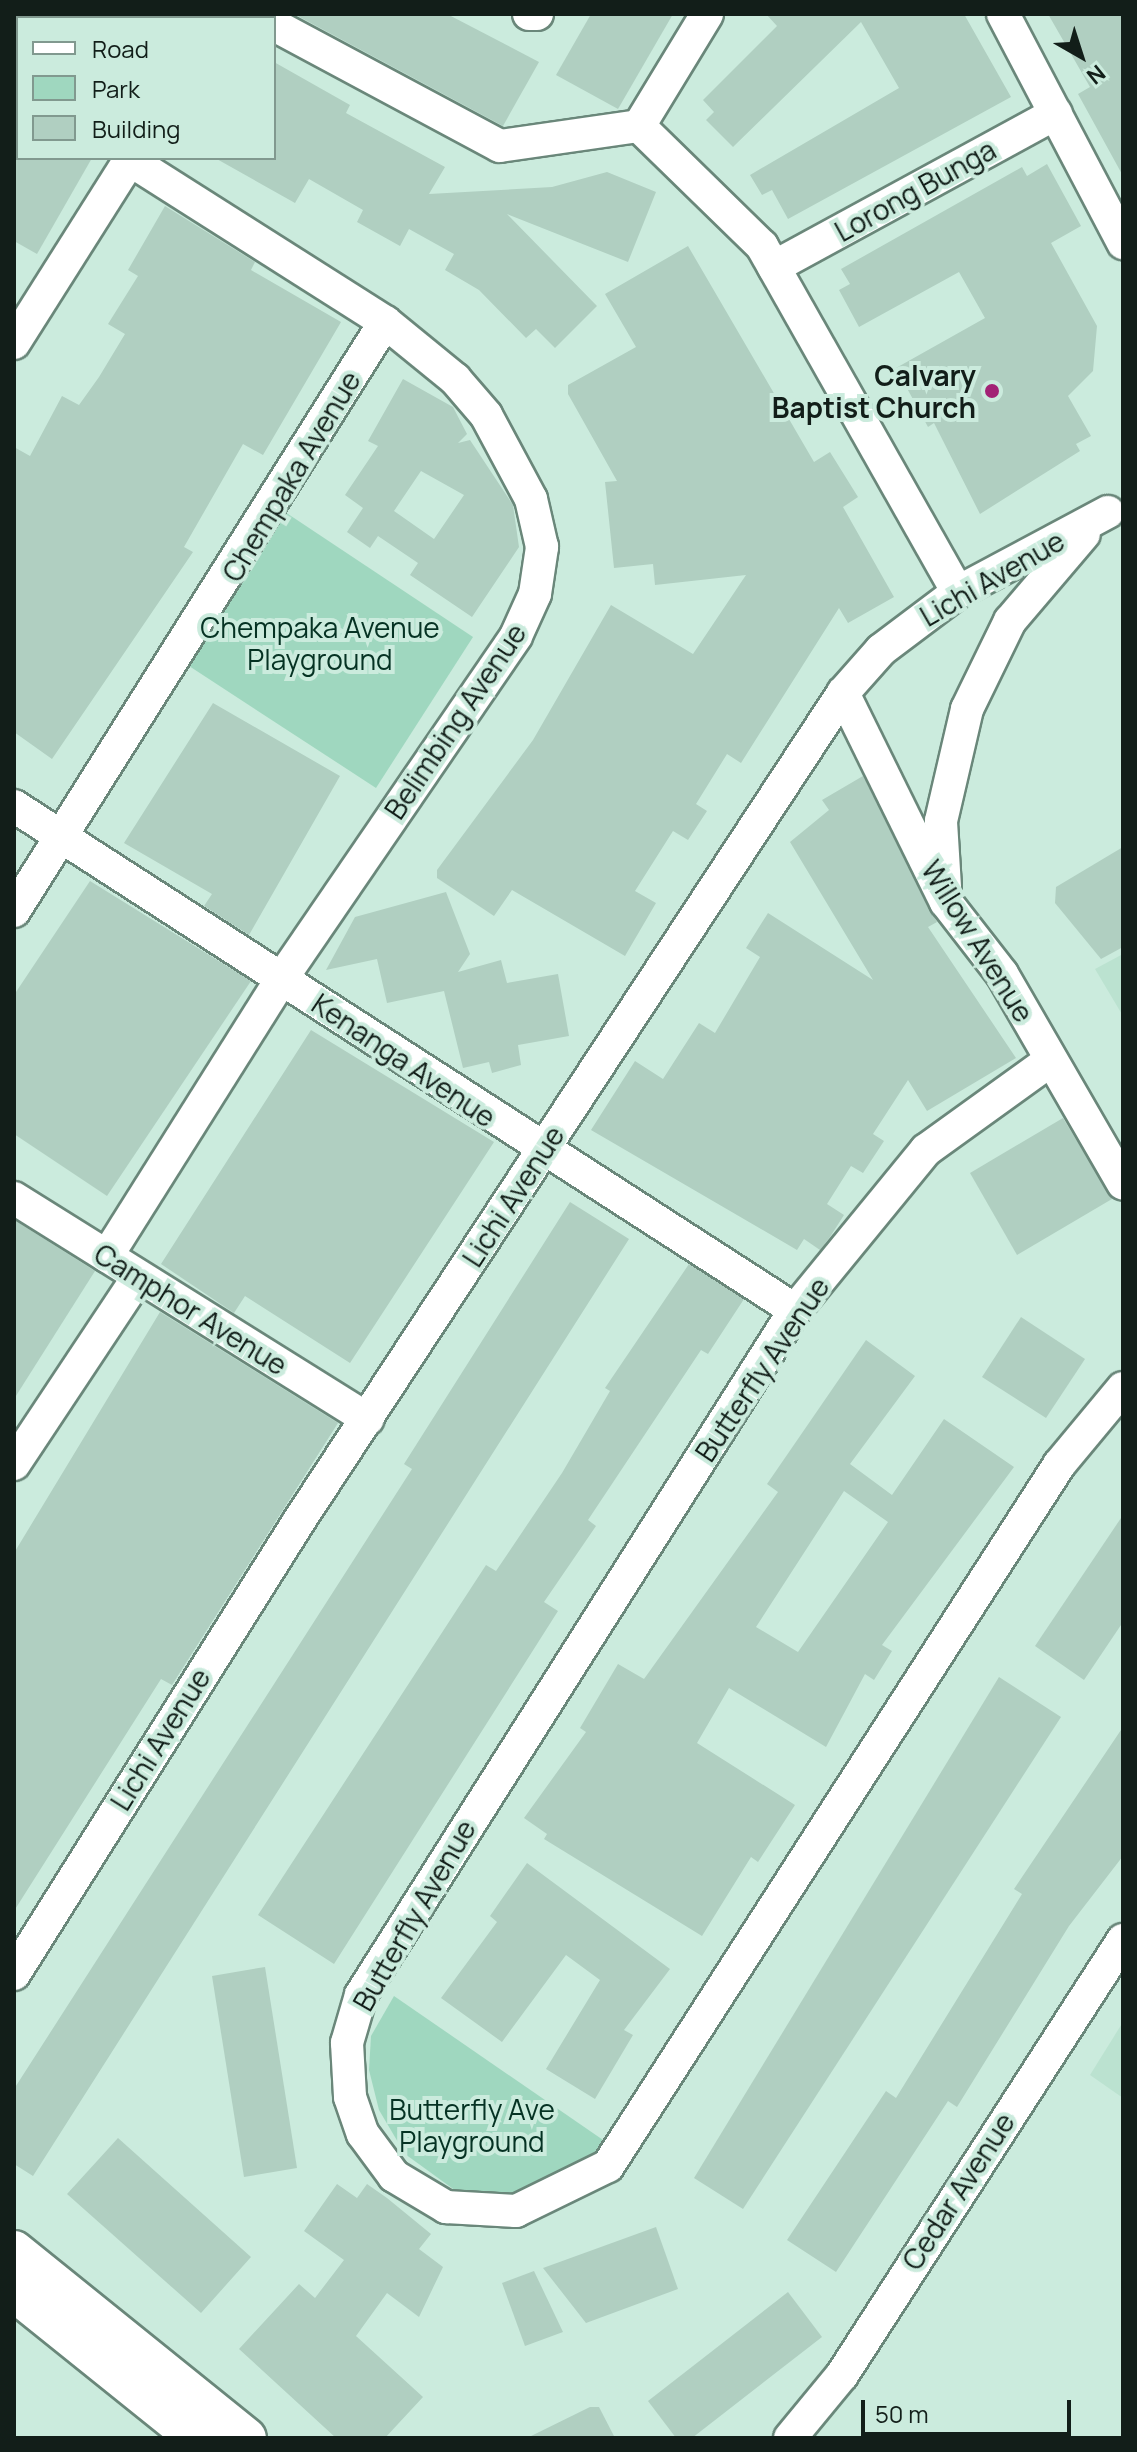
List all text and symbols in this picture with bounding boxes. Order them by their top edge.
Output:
legend [16,16,276,160]
north arrow [1041,16,1121,96]
text: Road [92,32,149,65]
text: N [1081,58,1112,91]
text: Park [92,72,140,105]
text: Building [92,112,180,145]
street label: Lorong Bunga [829,132,1001,248]
place label: Calvary Baptist Church [772,358,976,424]
street label: Chempaka Avenue [215,365,367,587]
marker: Calvary Baptist Church [983,382,1001,400]
street label: Lichi Avenue [914,523,1070,633]
park label: Chempaka Avenue Playground [200,610,440,676]
street label: Belimbing Avenue [377,617,533,825]
street label: Willow Avenue [915,854,1041,1028]
street label: Kenanga Avenue [306,986,502,1134]
street label: Lichi Avenue [455,1119,571,1273]
street label: Camphor Avenue [89,1236,293,1382]
street label: Butterfly Avenue [688,1271,836,1467]
street label: Lichi Avenue [103,1662,217,1816]
street label: Butterfly Avenue [346,1814,482,2016]
park label: Butterfly Ave Playground [389,2092,555,2158]
street label: Cedar Avenue [895,2106,1021,2276]
scale bar [865,2384,1075,2434]
text: 50 m [875,2397,929,2430]

